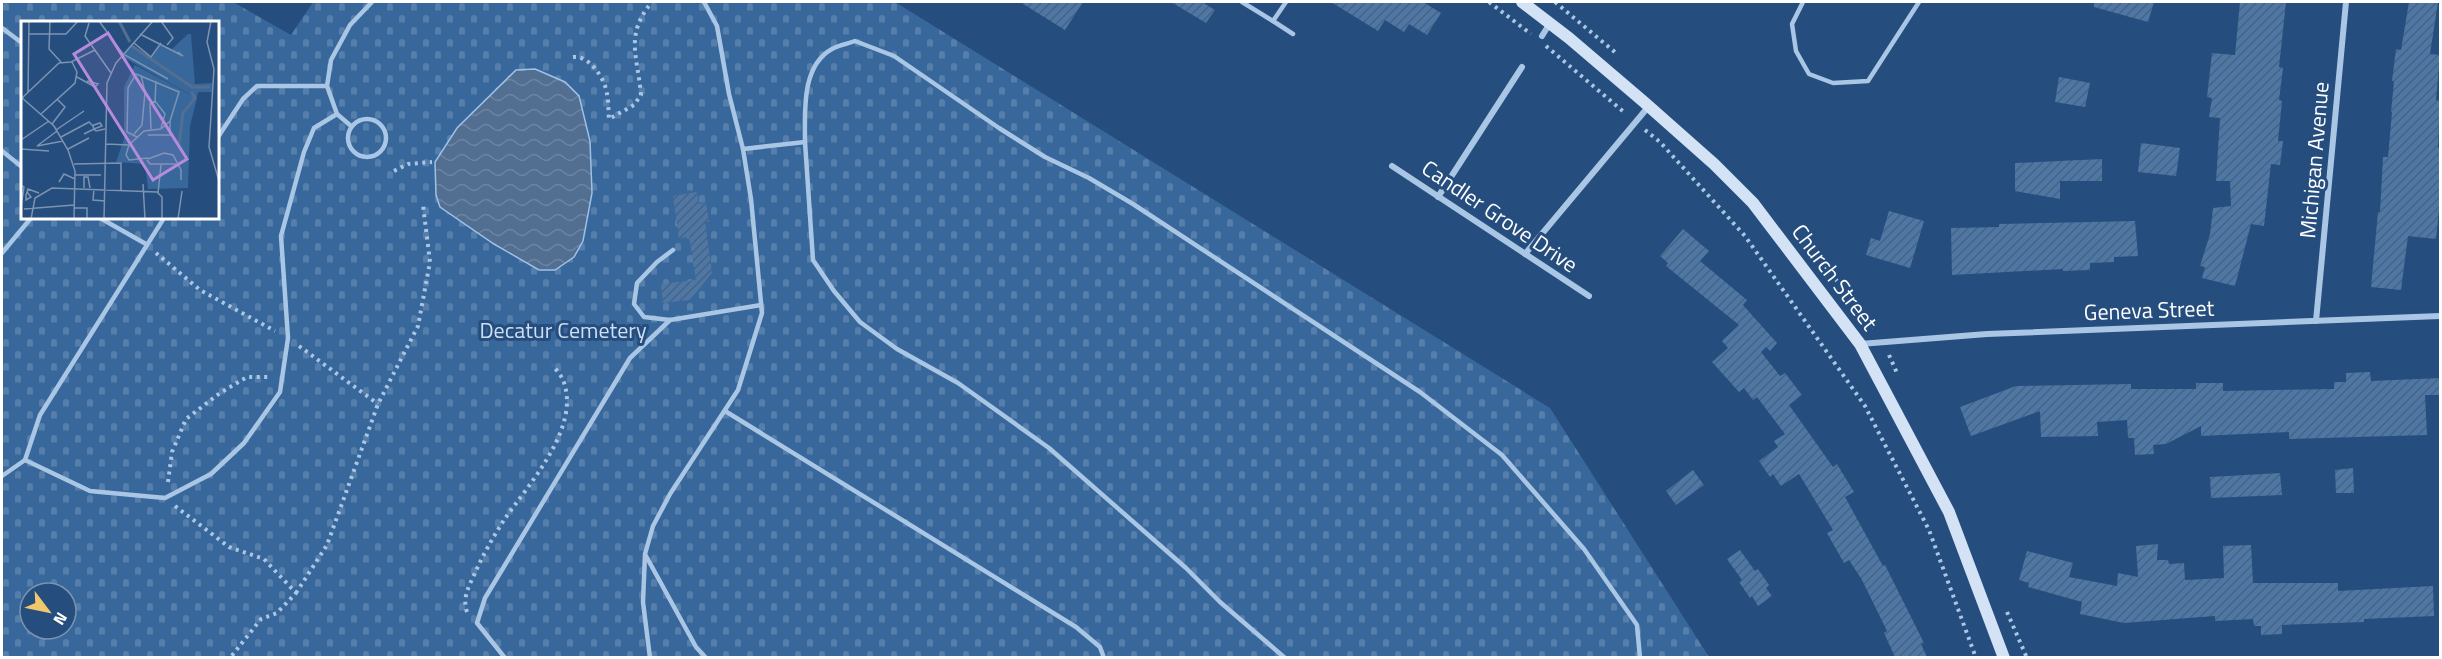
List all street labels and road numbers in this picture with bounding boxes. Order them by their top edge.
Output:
street label: Michigan Avenue [2290,80,2338,240]
street label: Candler Grove Drive [1415,151,1585,281]
street label: Church Street [1784,217,1887,338]
street label: Geneva Street [2083,291,2215,329]

